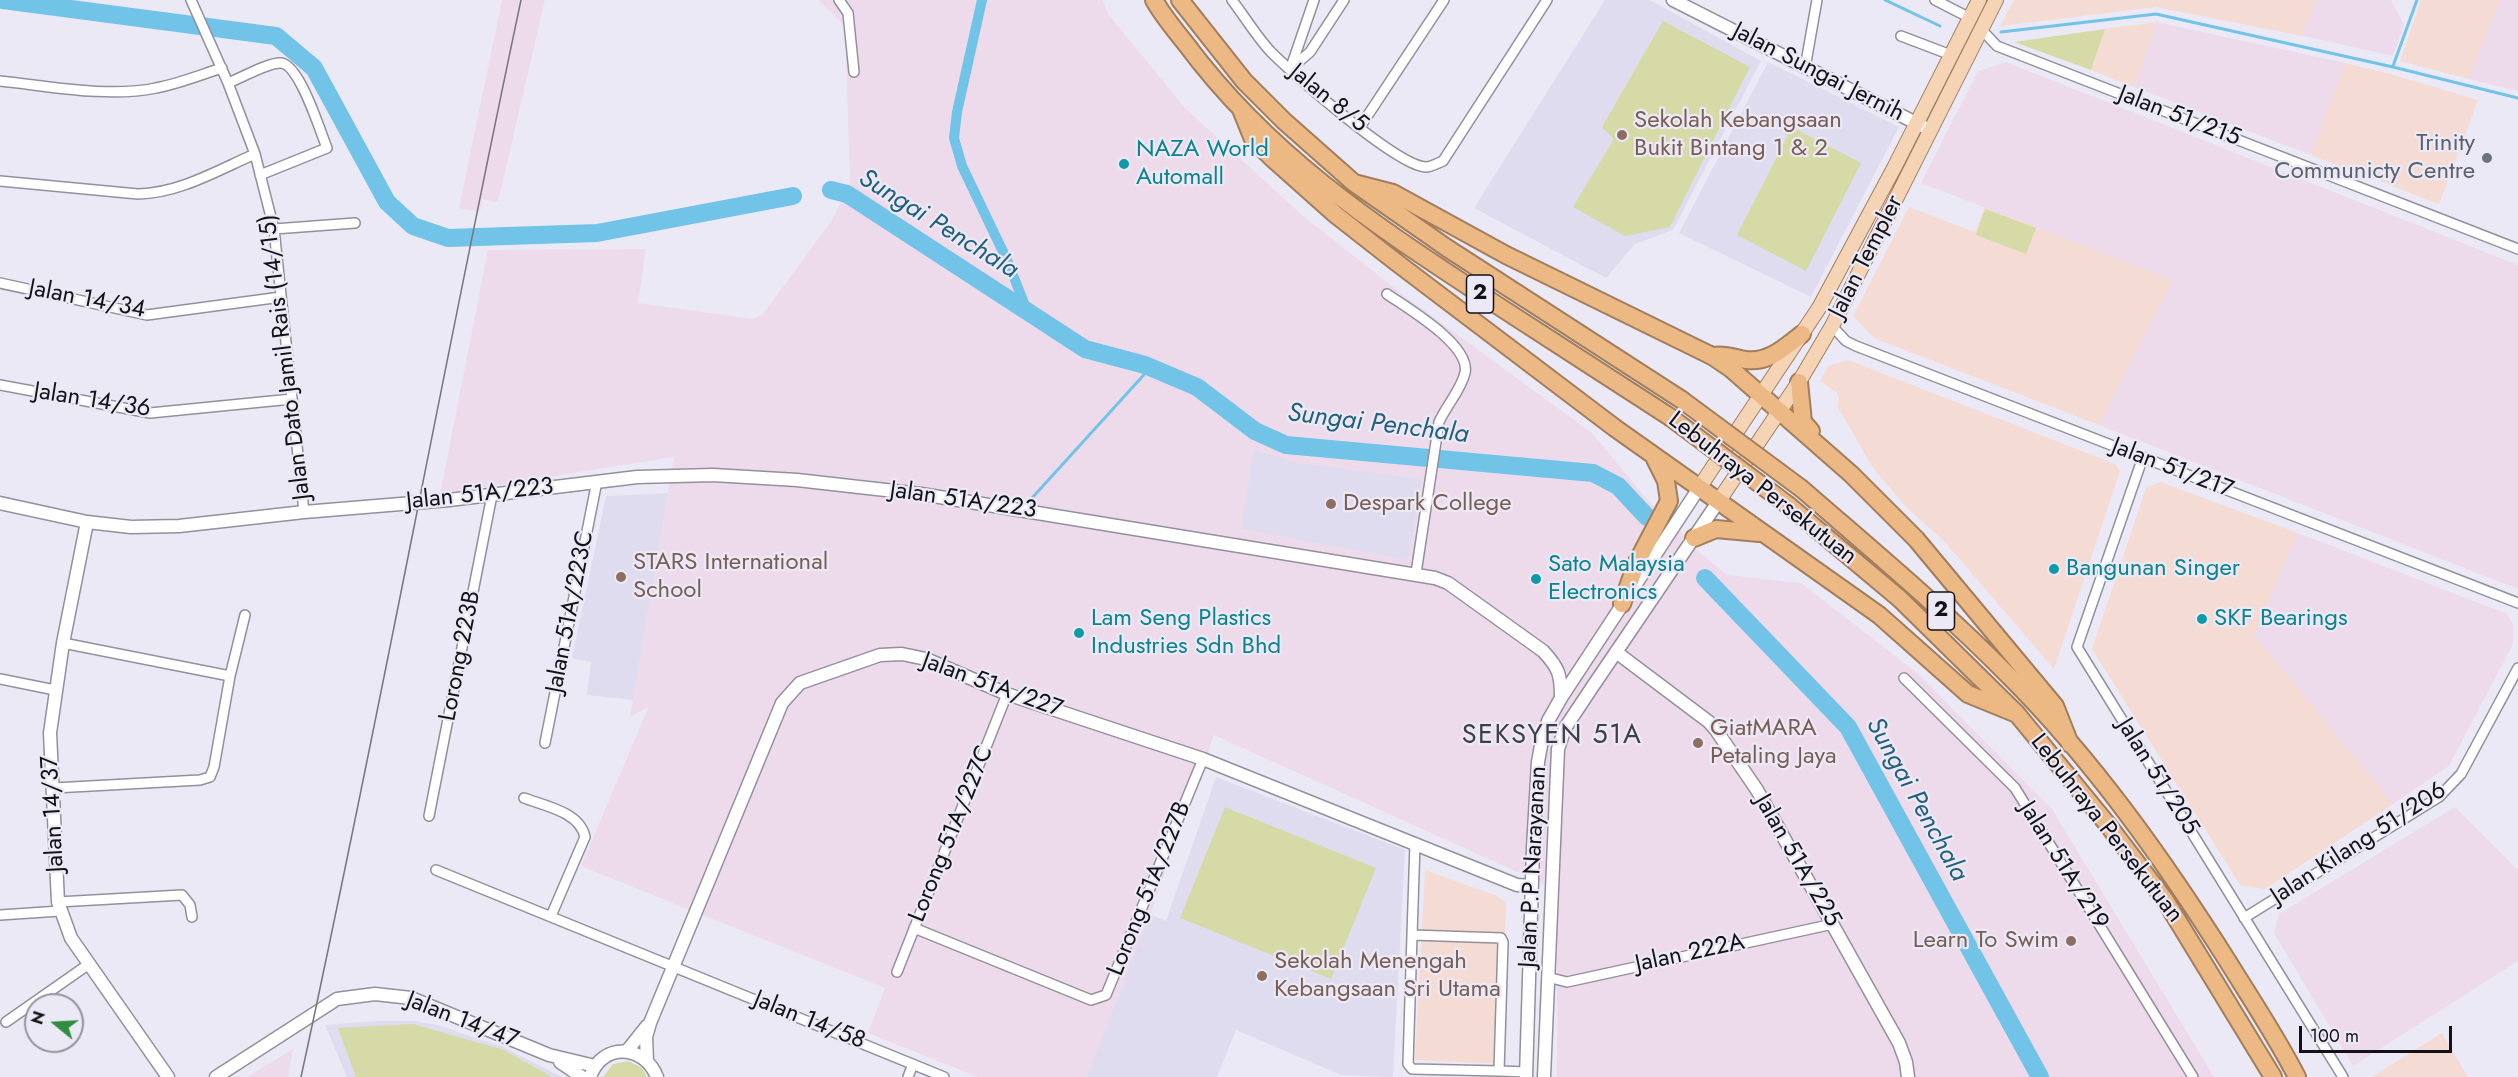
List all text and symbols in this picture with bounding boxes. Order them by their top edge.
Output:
street label: Jalan Sungai Jernih [1727,17,1909,129]
street label: Jalan 8/5 [1283,59,1373,139]
street label: Jalan 51/215 [2114,80,2244,154]
place label: Sekolah Kebangsaan Bukit Bintang 1 & 2 [1634,107,1842,163]
marker: Sekolah Kebangsaan Bukit Bintang 1 & 2 [1615,128,1629,142]
place label: Trinity Communicty Centre [2274,130,2475,186]
place label: NAZA World Automall [1136,136,1269,192]
marker: Trinity Communicty Centre [2480,151,2494,165]
marker: NAZA World Automall [1117,157,1131,171]
water label: Sungai Penchala [852,163,1024,287]
street label: Jalan Templer [1824,191,1910,323]
street label: Jalan Dato Jamil Rais (14/15) [254,213,318,501]
street label: Jalan 14/34 [26,275,148,325]
road number: 2 [1466,275,1494,313]
street label: Jalan 14/36 [31,378,153,424]
water label: Sungai Penchala [1285,398,1471,452]
street label: Lebuhraya Persekutuan [1662,406,1862,572]
street label: Jalan 51/217 [2107,433,2237,505]
street label: Jalan 51A/223 [405,473,555,517]
street label: Jalan 51A/223 [888,476,1038,526]
place label: Despark College [1343,490,1512,518]
marker: Despark College [1324,497,1338,511]
street label: Jalan 51A/223C [541,529,601,695]
place label: STARS International School [633,549,828,605]
place label: Sato Malaysia Electronics [1548,551,1685,607]
place label: Bangunan Singer [2066,555,2240,583]
marker: Bangunan Singer [2047,562,2061,576]
marker: STARS International School [614,570,628,584]
marker: Sato Malaysia Electronics [1529,572,1543,586]
street label: Lorong 223B [434,588,488,724]
road number: 2 [1928,592,1954,630]
place label: Lam Seng Plastics Industries Sdn Bhd [1091,605,1281,661]
place label: SKF Bearings [2214,605,2348,633]
marker: SKF Bearings [2195,612,2209,626]
marker: Lam Seng Plastics Industries Sdn Bhd [1072,626,1086,640]
street label: Jalan 51A/227 [918,647,1066,725]
water label: Sungai Penchala [1858,713,1974,887]
street label: Jalan 51/205 [2110,713,2204,841]
place label: GiatMARA Petaling Jaya [1710,715,1837,771]
district label: SEKSYEN 51A [1462,720,1642,752]
street label: Lebuhraya Persekutuan [2023,729,2189,929]
marker: GiatMARA Petaling Jaya [1691,736,1705,750]
street label: Lorong 51A/227C [904,742,1000,926]
street label: Jalan 14/37 [37,755,71,873]
street label: Jalan P.P Narayanan [1514,765,1554,969]
street label: Jalan Kilang 51/206 [2266,777,2452,911]
street label: Jalan 51A/225 [1747,790,1847,932]
street label: Jalan 51A/219 [2012,797,2114,935]
street label: Lorong 51A/227B [1102,798,1198,980]
place label: Learn To Swim [1913,927,2059,955]
street label: Jalan 222A [1633,928,1747,980]
marker: Learn To Swim [2064,934,2078,948]
place label: Sekolah Menengah Kebangsaan Sri Utama [1274,948,1501,1004]
marker: Sekolah Menengah Kebangsaan Sri Utama [1255,969,1269,983]
street label: Jalan 14/47 [402,986,522,1056]
street label: Jalan 14/58 [749,986,869,1056]
north arrow [24,993,84,1053]
text: N [25,1008,51,1028]
scale bar [2302,1014,2455,1052]
text: 100 m [2310,1023,2359,1049]

